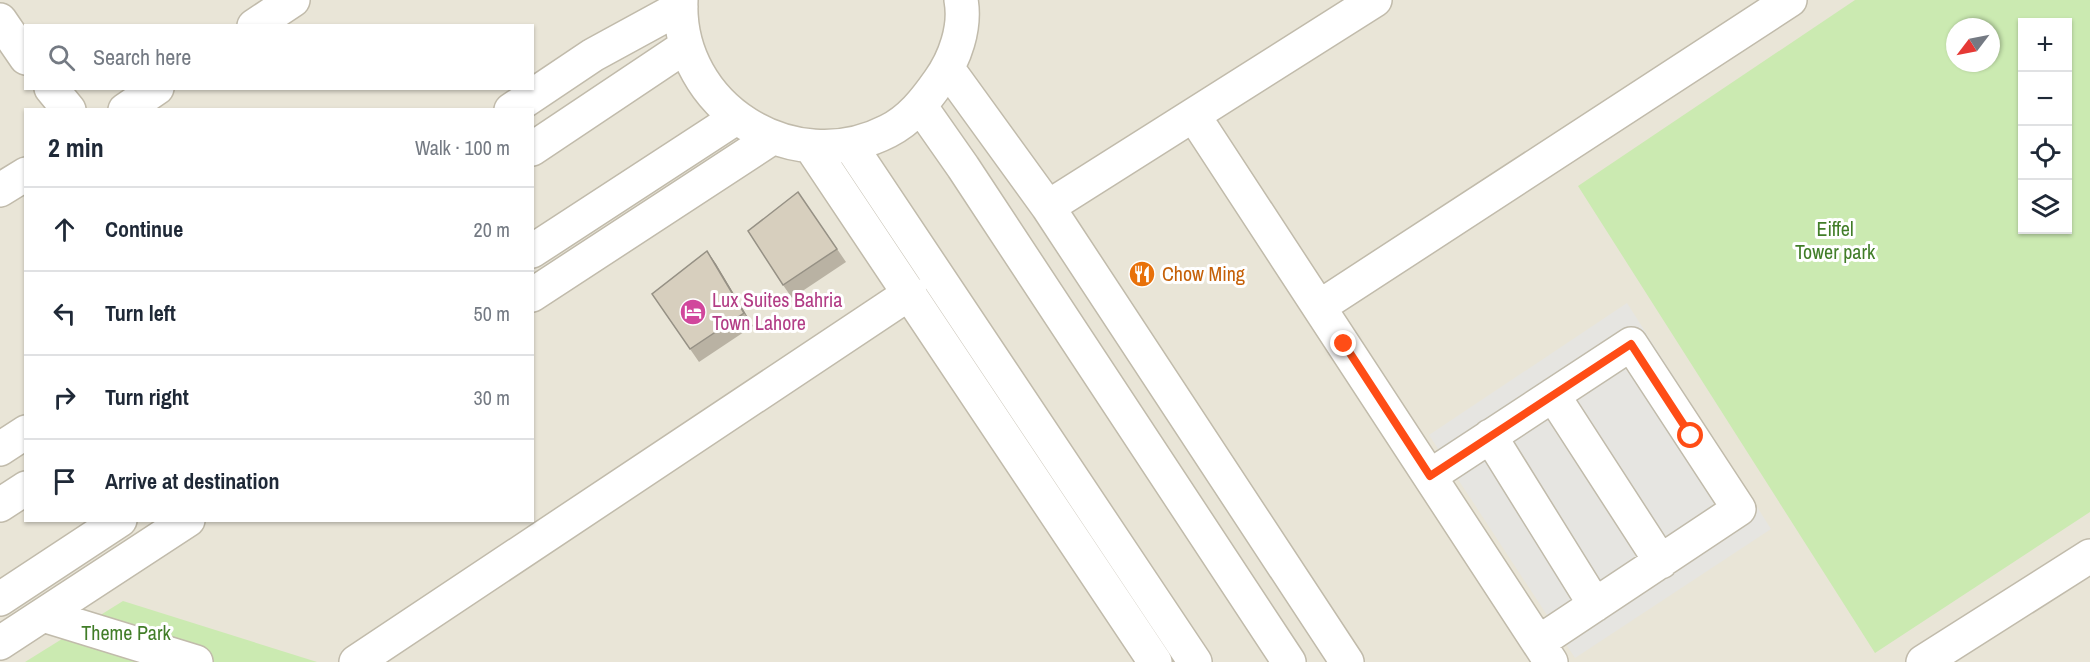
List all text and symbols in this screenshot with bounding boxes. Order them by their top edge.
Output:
north arrow [1946,18,2000,72]
map controls [2018,18,2072,234]
button: + [2018,18,2072,72]
search box [24,24,534,90]
icon: search [45,41,78,74]
text: Search here [93,42,191,72]
button: − [2018,72,2072,126]
button: locate [2018,126,2072,180]
text: 2 min [48,130,104,165]
text: Walk · 100 m [415,134,510,161]
button: layers [2018,180,2072,234]
icon: ahead [48,213,81,246]
text: Continue [105,214,183,244]
park label: Eiffel Tower park [1795,215,1876,265]
text: 20 m [474,216,510,243]
restaurant icon: Chow Ming [1127,259,1157,289]
place label: Chow Ming [1162,260,1245,287]
place label: Lux Suites Bahria Town Lahore [712,286,842,336]
icon: left [48,297,81,330]
hotel icon: Lux Suites Bahria Town Lahore [678,297,708,327]
text: Turn left [105,298,176,328]
text: 50 m [474,300,510,327]
route end [1330,330,1356,356]
icon: right [48,381,81,414]
text: Turn right [105,382,189,412]
text: 30 m [474,384,510,411]
route start [1677,422,1703,448]
icon: arrive [48,465,81,498]
text: Arrive at destination [105,466,279,496]
park label: Theme Park [81,619,171,646]

